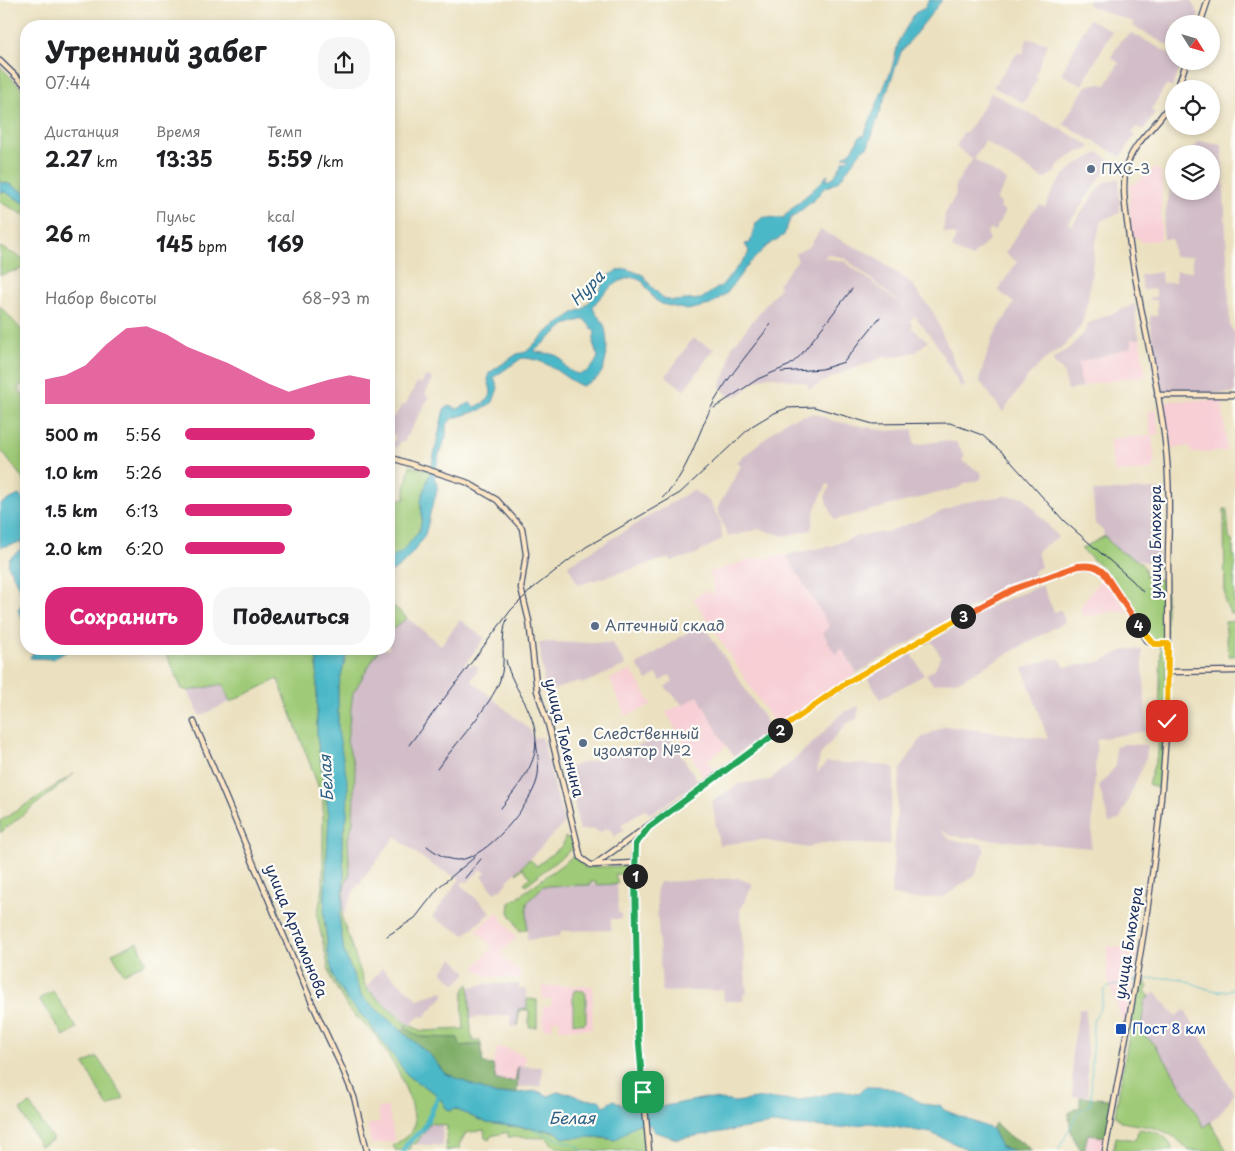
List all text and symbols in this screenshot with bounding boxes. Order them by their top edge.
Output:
north arrow [1165,15,1220,70]
map controls [1165,15,1220,200]
text: Утренний забег [45,29,266,72]
button: share [318,37,370,89]
text: 07:44 [45,70,91,94]
button: locate [1165,80,1220,135]
text: Дистанция [45,121,119,142]
text: Время [156,121,201,142]
text: Темп [267,121,302,142]
text: 2.27 [45,142,92,174]
text: 13:35 [156,142,213,174]
text: 5:59 [267,142,312,174]
button: layers [1165,145,1220,200]
text: km [92,151,118,172]
text: /km [312,151,344,172]
place label: ПХС-3 [1101,156,1150,179]
marker: ПХС-3 [1085,163,1097,175]
text: Пульс [156,206,196,227]
text: kcal [267,206,295,227]
text: 26 [45,217,73,249]
text: m [73,226,91,247]
text: 145 [156,227,194,259]
text: 169 [267,227,304,259]
text: bpm [194,236,227,257]
water label: Нура [563,263,610,310]
text: Набор высоты [45,285,157,309]
text: 68–93 m [301,285,370,309]
text: 500 m [45,422,98,446]
text: 5:56 [125,422,161,446]
text: 1.0 km [45,460,98,484]
text: 5:26 [125,460,162,484]
street label: улица Блюхера [1143,484,1166,599]
text: 1.5 km [45,498,98,522]
text: 6:13 [125,498,159,522]
text: 2.0 km [45,536,102,560]
text: 6:20 [125,536,164,560]
button: Сохранить [45,587,203,645]
button: Поделиться [213,587,370,645]
pin: 3 [950,604,976,628]
text: 3 [959,606,968,627]
pin: 4 [1126,612,1150,638]
place label: Аптечный склад [605,613,725,636]
text: 4 [1134,615,1143,636]
marker: Аптечный склад [589,620,601,632]
street label: улица Тюленина [540,676,591,800]
pin [1146,700,1188,742]
icon: check [1153,707,1181,735]
pin: 2 [768,718,792,742]
text: 2 [776,720,785,741]
place label: Следственный изолятор №2 [593,721,699,761]
marker: Следственный изолятор №2 [577,737,589,749]
water label: Белая [312,753,338,802]
street label: улица Артамонова [260,860,335,1001]
pin: 1 [622,864,648,888]
text: 1 [632,866,639,887]
street label: улица Блюхера [1107,884,1148,1001]
place label: Пост 8 км [1132,1016,1206,1039]
marker: Пост 8 км [1114,1022,1128,1036]
pin [622,1071,664,1113]
icon: arrive [629,1078,657,1106]
water label: Белая [549,1105,596,1129]

